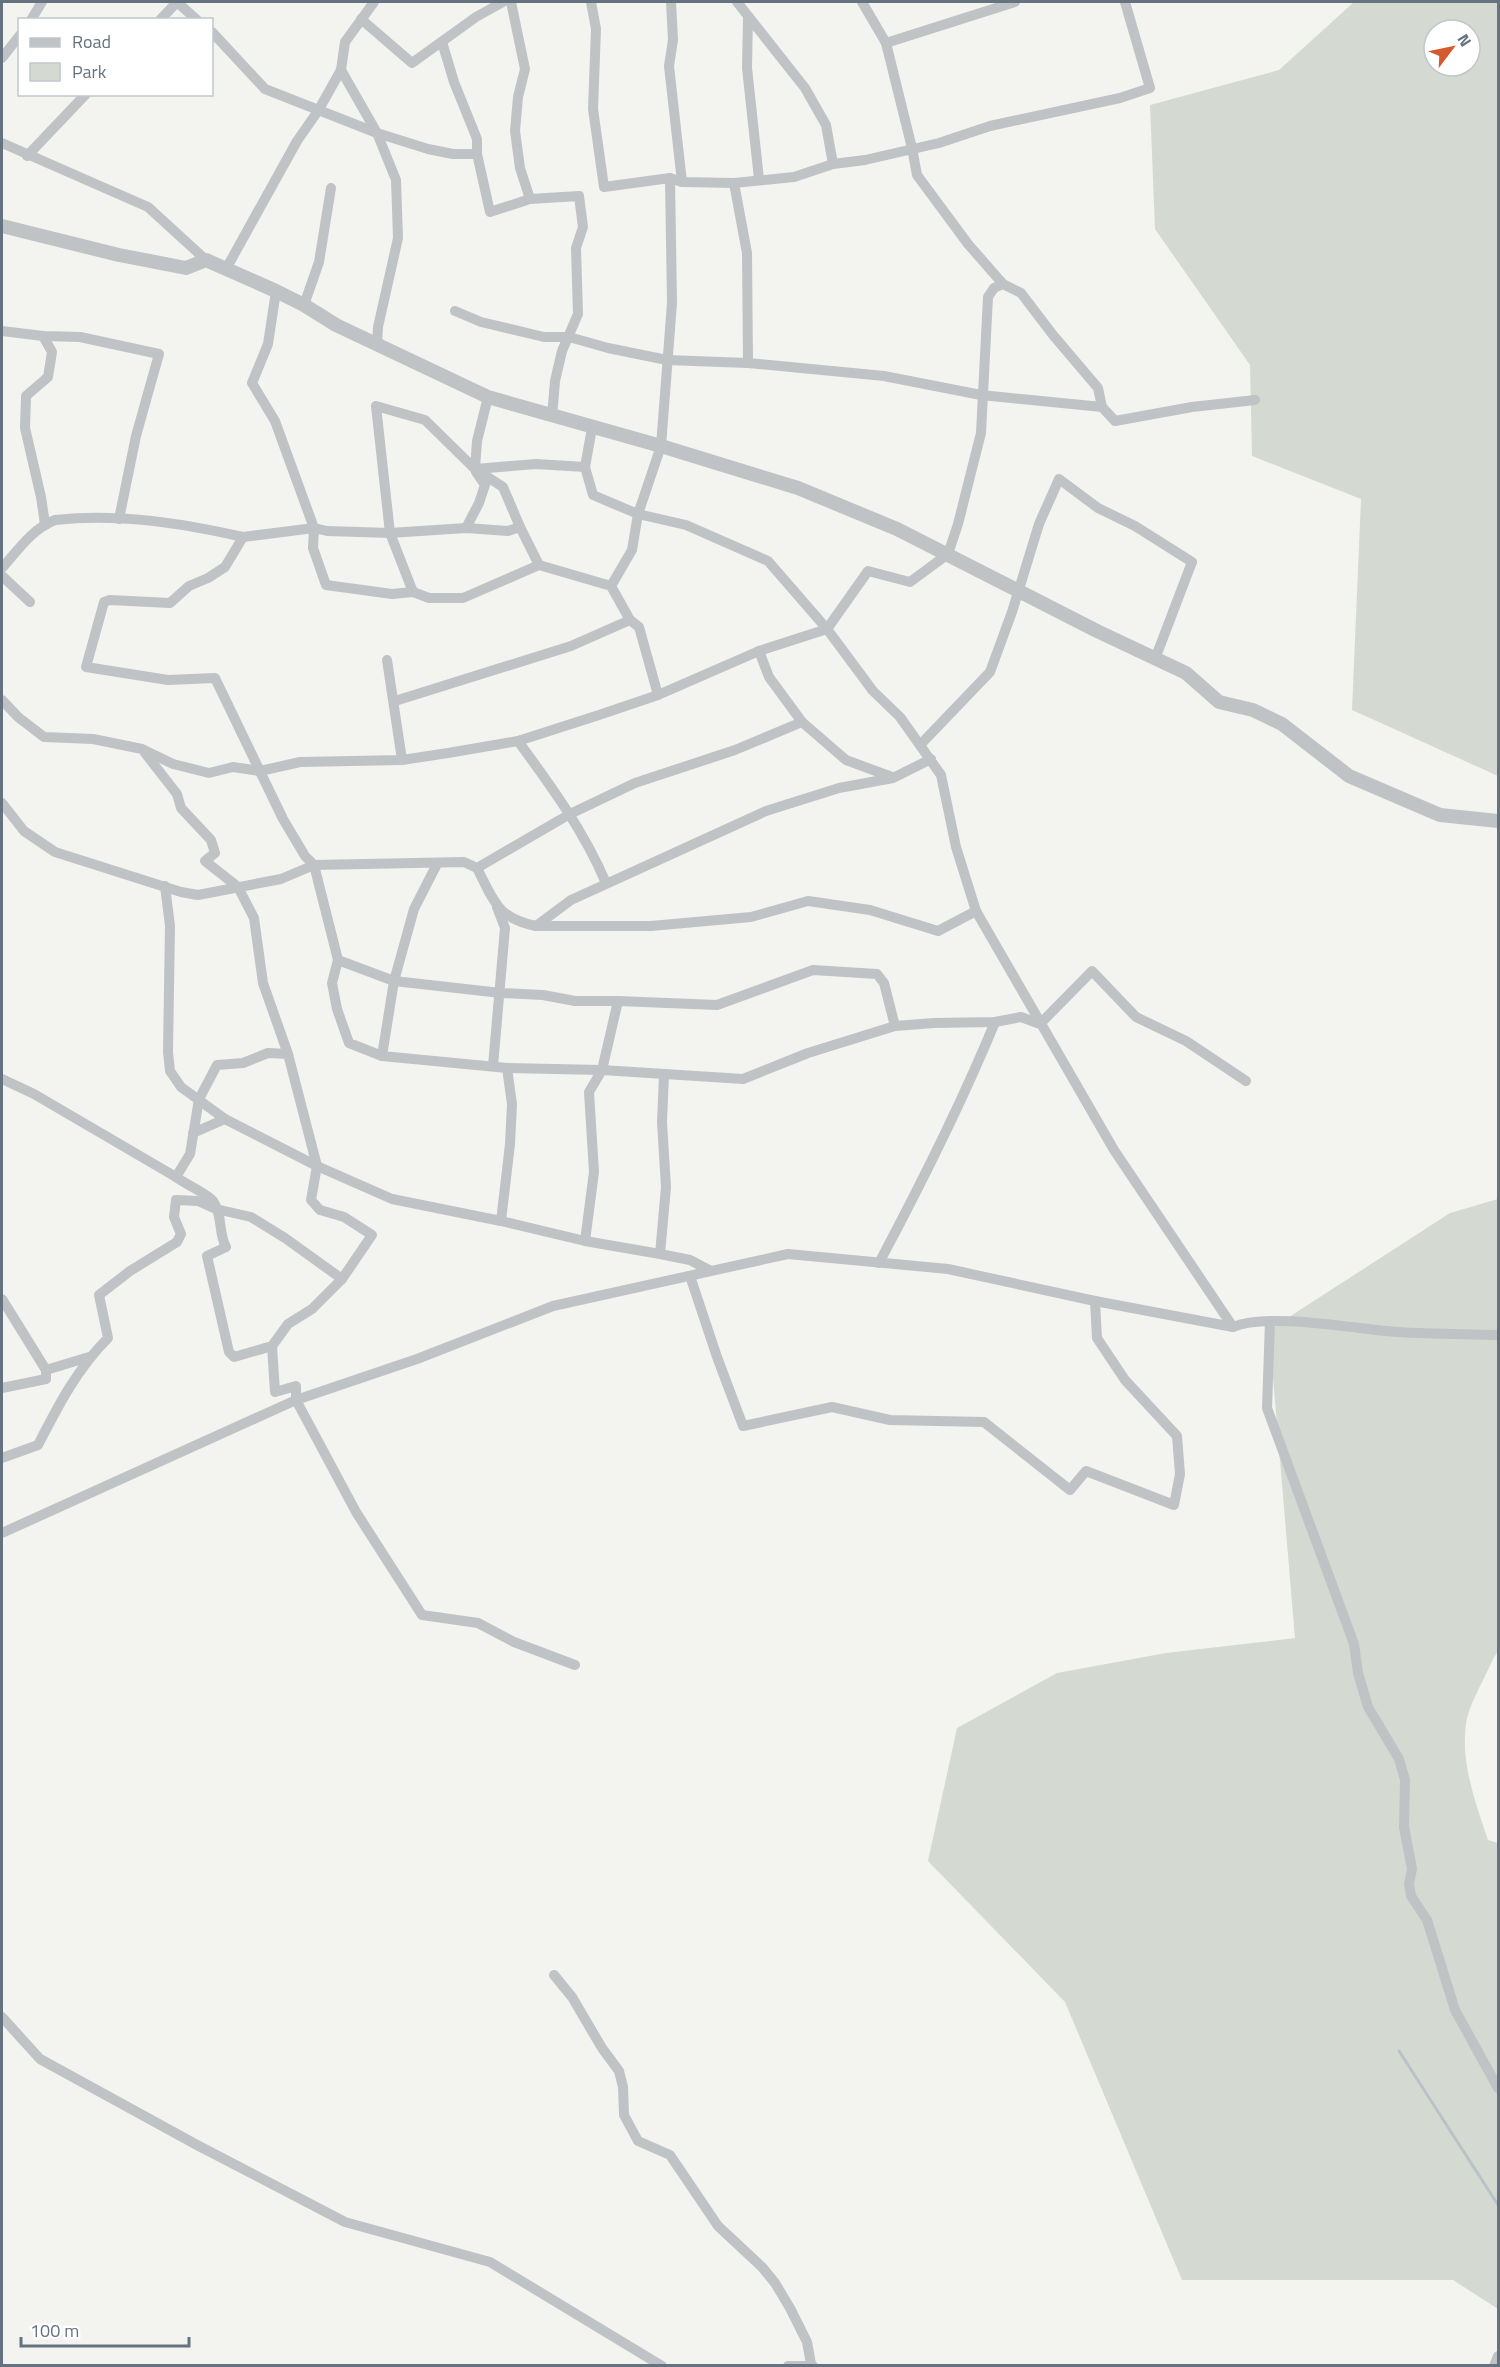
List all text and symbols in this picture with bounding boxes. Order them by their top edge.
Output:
legend [18,18,213,96]
north arrow [1422,18,1482,78]
text: Road [72,28,111,55]
text: N [1452,29,1478,51]
text: Park [72,58,107,85]
scale bar [21,2310,189,2348]
text: 100 m [30,2317,79,2344]

